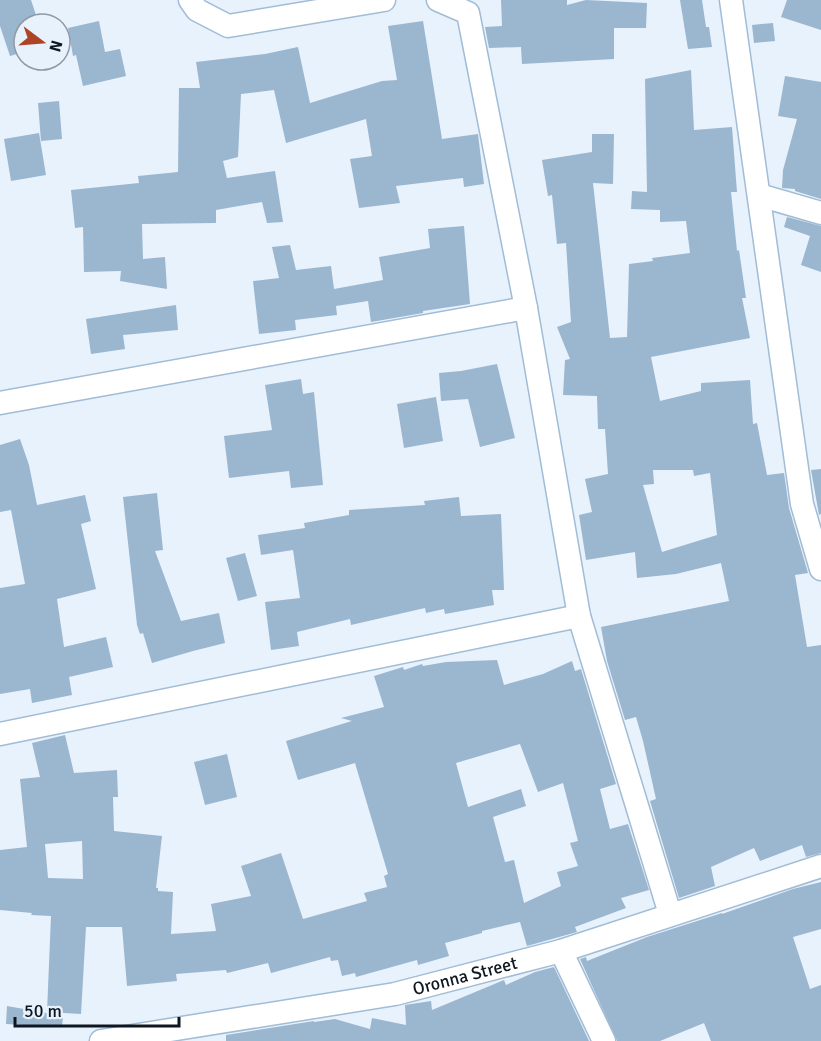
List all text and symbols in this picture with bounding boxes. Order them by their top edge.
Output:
north arrow [12,12,72,72]
text: N [44,38,67,54]
street label: Oronna Street [410,952,520,1000]
scale bar [15,990,178,1028]
text: 50 m [24,1000,62,1022]

